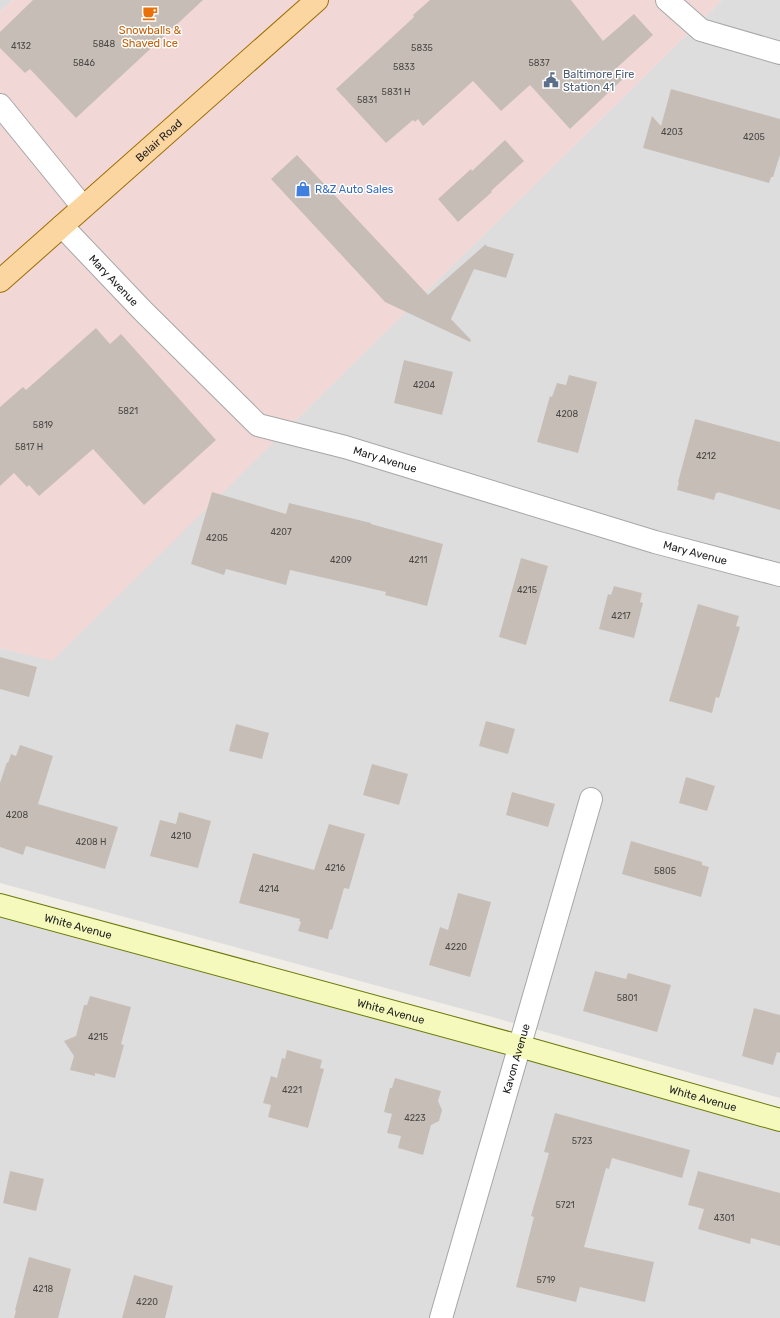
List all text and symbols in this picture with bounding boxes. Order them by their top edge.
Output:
cafe icon: Snowballs & Shaved Ice [141,4,159,22]
place label: Snowballs & Shaved Ice [119,24,182,50]
house number: 5848 [93,39,115,49]
house number: 4132 [11,41,31,51]
house number: 5835 [411,43,433,53]
house number: 5846 [73,58,96,68]
house number: 5837 [528,58,550,68]
house number: 5833 [393,62,415,72]
place label: Baltimore Fire Station 41 [563,68,634,94]
public building icon: Baltimore Fire Station 41 [542,71,560,89]
house number: 5831 H [382,87,410,97]
house number: 5831 [357,95,377,105]
street label: Belair Road [133,116,185,164]
house number: 4203 [661,127,683,137]
house number: 4205 [743,132,765,142]
shop icon: R&Z Auto Sales [294,180,312,198]
place label: R&Z Auto Sales [315,183,394,196]
street label: Mary Avenue [86,252,141,309]
house number: 4204 [413,380,435,390]
house number: 5821 [118,406,138,416]
house number: 4208 [556,409,578,419]
house number: 5819 [33,420,53,430]
house number: 5817 H [15,442,43,452]
street label: Mary Avenue [352,443,418,475]
house number: 4212 [696,451,716,461]
house number: 4207 [270,527,292,537]
house number: 4205 [206,533,228,543]
street label: Mary Avenue [662,538,729,567]
house number: 4209 [330,555,352,565]
house number: 4211 [409,555,427,565]
house number: 4215 [517,585,537,595]
house number: 4217 [611,611,631,621]
house number: 4208 [6,810,28,820]
house number: 4210 [171,831,191,841]
house number: 4208 H [76,837,106,847]
house number: 4216 [325,863,346,873]
house number: 5805 [654,866,676,876]
house number: 4214 [259,884,280,894]
street label: White Avenue [43,911,113,942]
house number: 4220 [445,942,467,952]
house number: 5801 [617,993,637,1003]
street label: White Avenue [356,996,426,1027]
street label: Kavon Avenue [500,1022,532,1095]
house number: 4215 [88,1032,108,1042]
street label: White Avenue [668,1082,738,1114]
house number: 4221 [282,1085,302,1095]
house number: 4223 [404,1113,426,1123]
house number: 5723 [572,1136,592,1146]
house number: 5721 [555,1200,575,1210]
house number: 4301 [714,1213,734,1223]
house number: 5719 [536,1275,556,1285]
house number: 4218 [33,1284,53,1294]
house number: 4220 [136,1297,158,1307]

